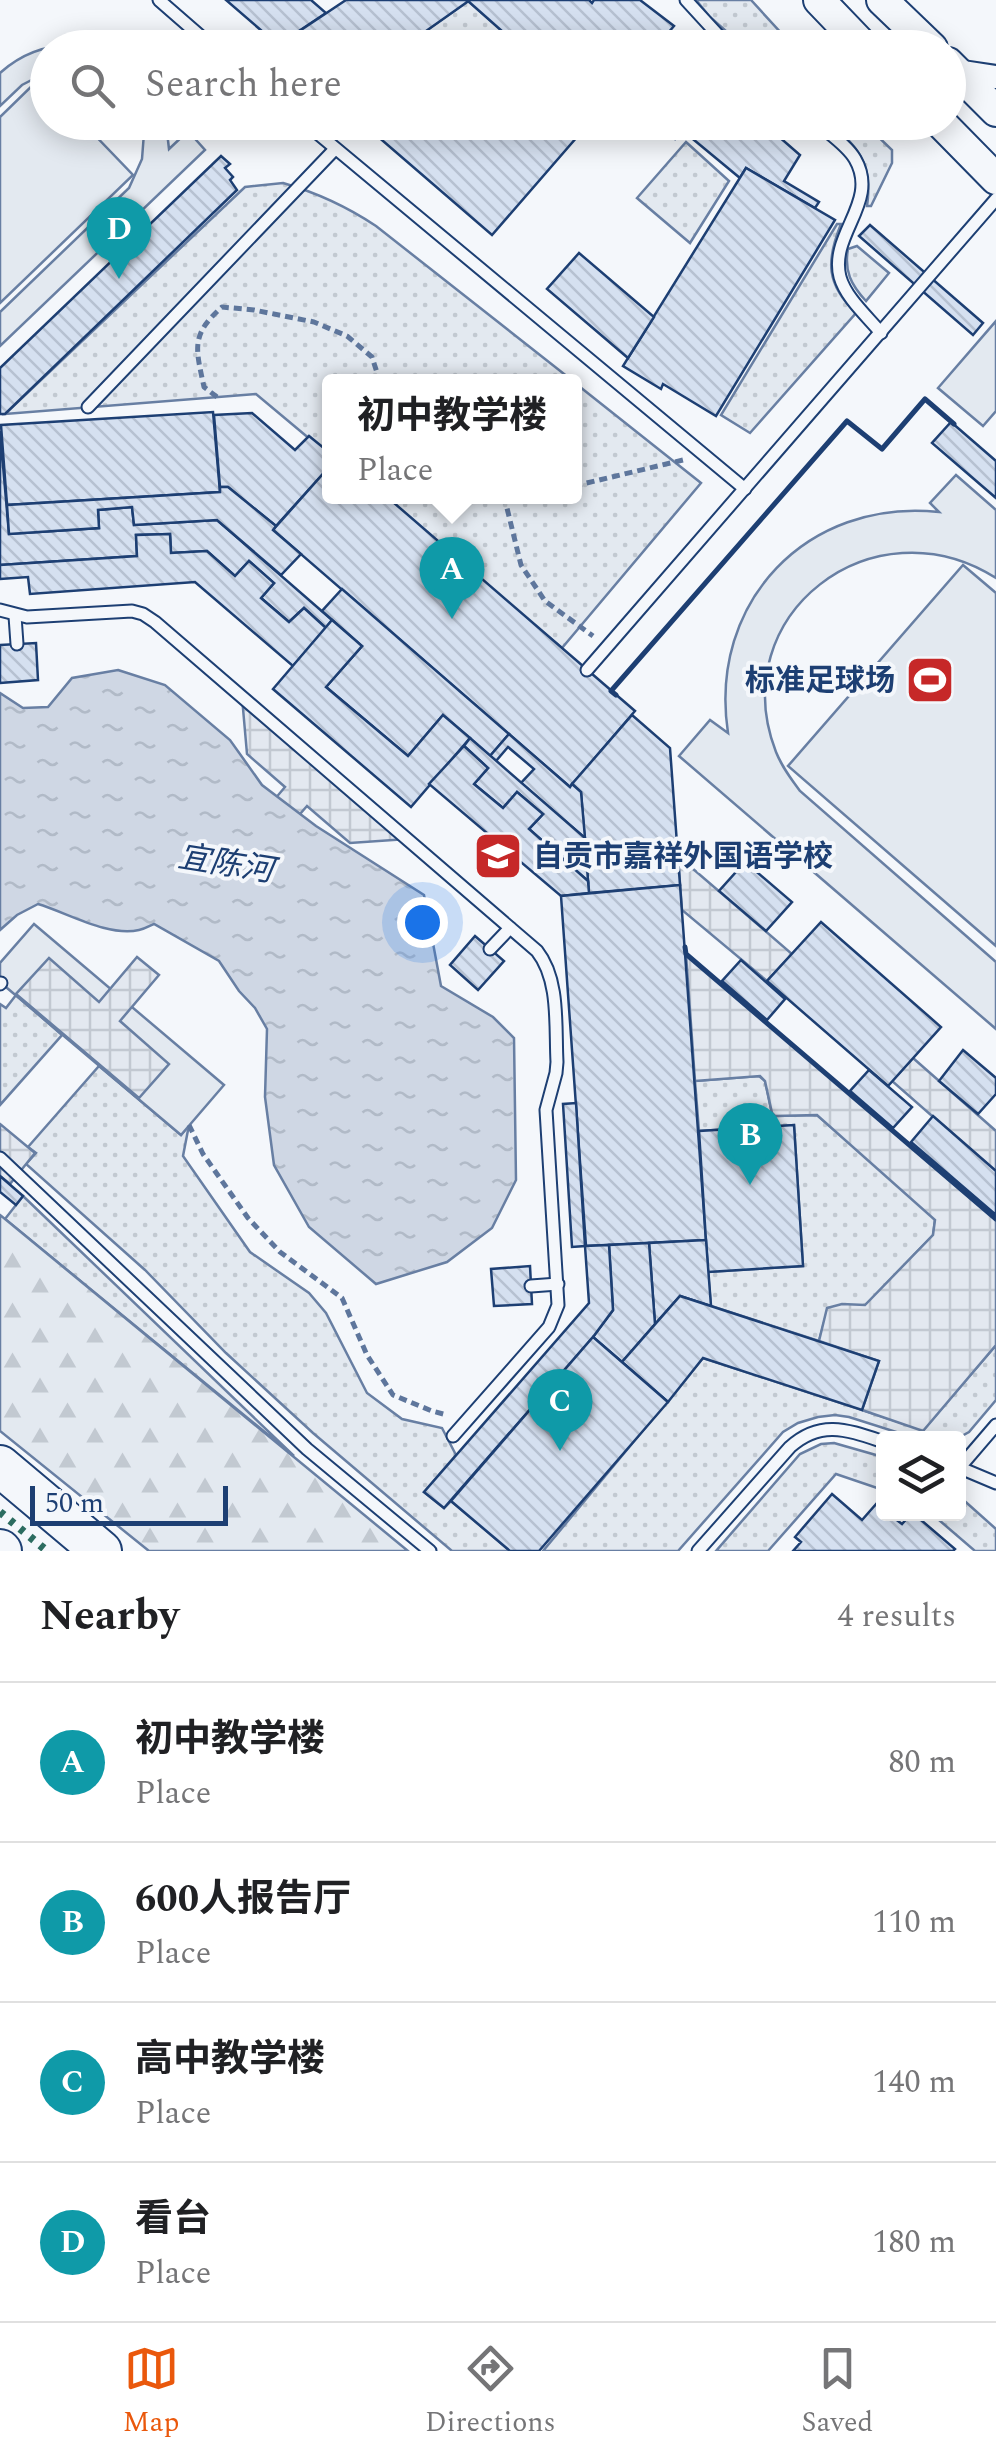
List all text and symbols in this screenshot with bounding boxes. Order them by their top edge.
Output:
search box [30,30,966,140]
text: Search here [145,56,342,114]
icon: search [65,58,120,113]
pin: D [86,196,152,279]
popup [322,374,582,504]
text: 初中教学楼 [357,388,547,446]
text: Place [357,446,433,495]
pin: A [420,536,484,619]
sports icon: 标准足球场 [904,654,956,706]
place label: 标准足球场 [745,658,895,704]
school or university icon: 自贡市嘉祥外国语学校 [472,830,524,882]
water label: 宜陈河 [175,833,283,897]
place label: 自贡市嘉祥外国语学校 [533,834,833,880]
your location [397,897,448,948]
pin: B [718,1102,782,1185]
pin: C [528,1368,592,1451]
map controls [876,1431,966,1521]
button: layers [876,1431,966,1521]
scale bar [30,1481,228,1526]
text: 50 m [45,1482,104,1525]
text: Nearby [40,1585,179,1648]
text: 4 results [837,1592,956,1641]
text: 初中教学楼 [135,1711,325,1769]
text: A [60,1738,85,1787]
text: 80 m [888,1738,956,1787]
text: Place [135,1769,211,1818]
text: 600人报告厅 [135,1871,351,1929]
text: B [61,1898,84,1947]
text: 110 m [872,1898,956,1947]
text: Place [135,1929,211,1978]
text: 高中教学楼 [135,2031,325,2089]
text: C [61,2058,84,2107]
text: 140 m [872,2058,956,2107]
text: Place [135,2089,211,2138]
text: 看台 [135,2191,211,2249]
text: D [60,2218,85,2267]
text: 180 m [872,2218,956,2267]
text: Place [135,2249,211,2298]
tab: Map [123,2341,179,2444]
tab: Directions [425,2341,556,2444]
tab: Saved [801,2341,873,2444]

